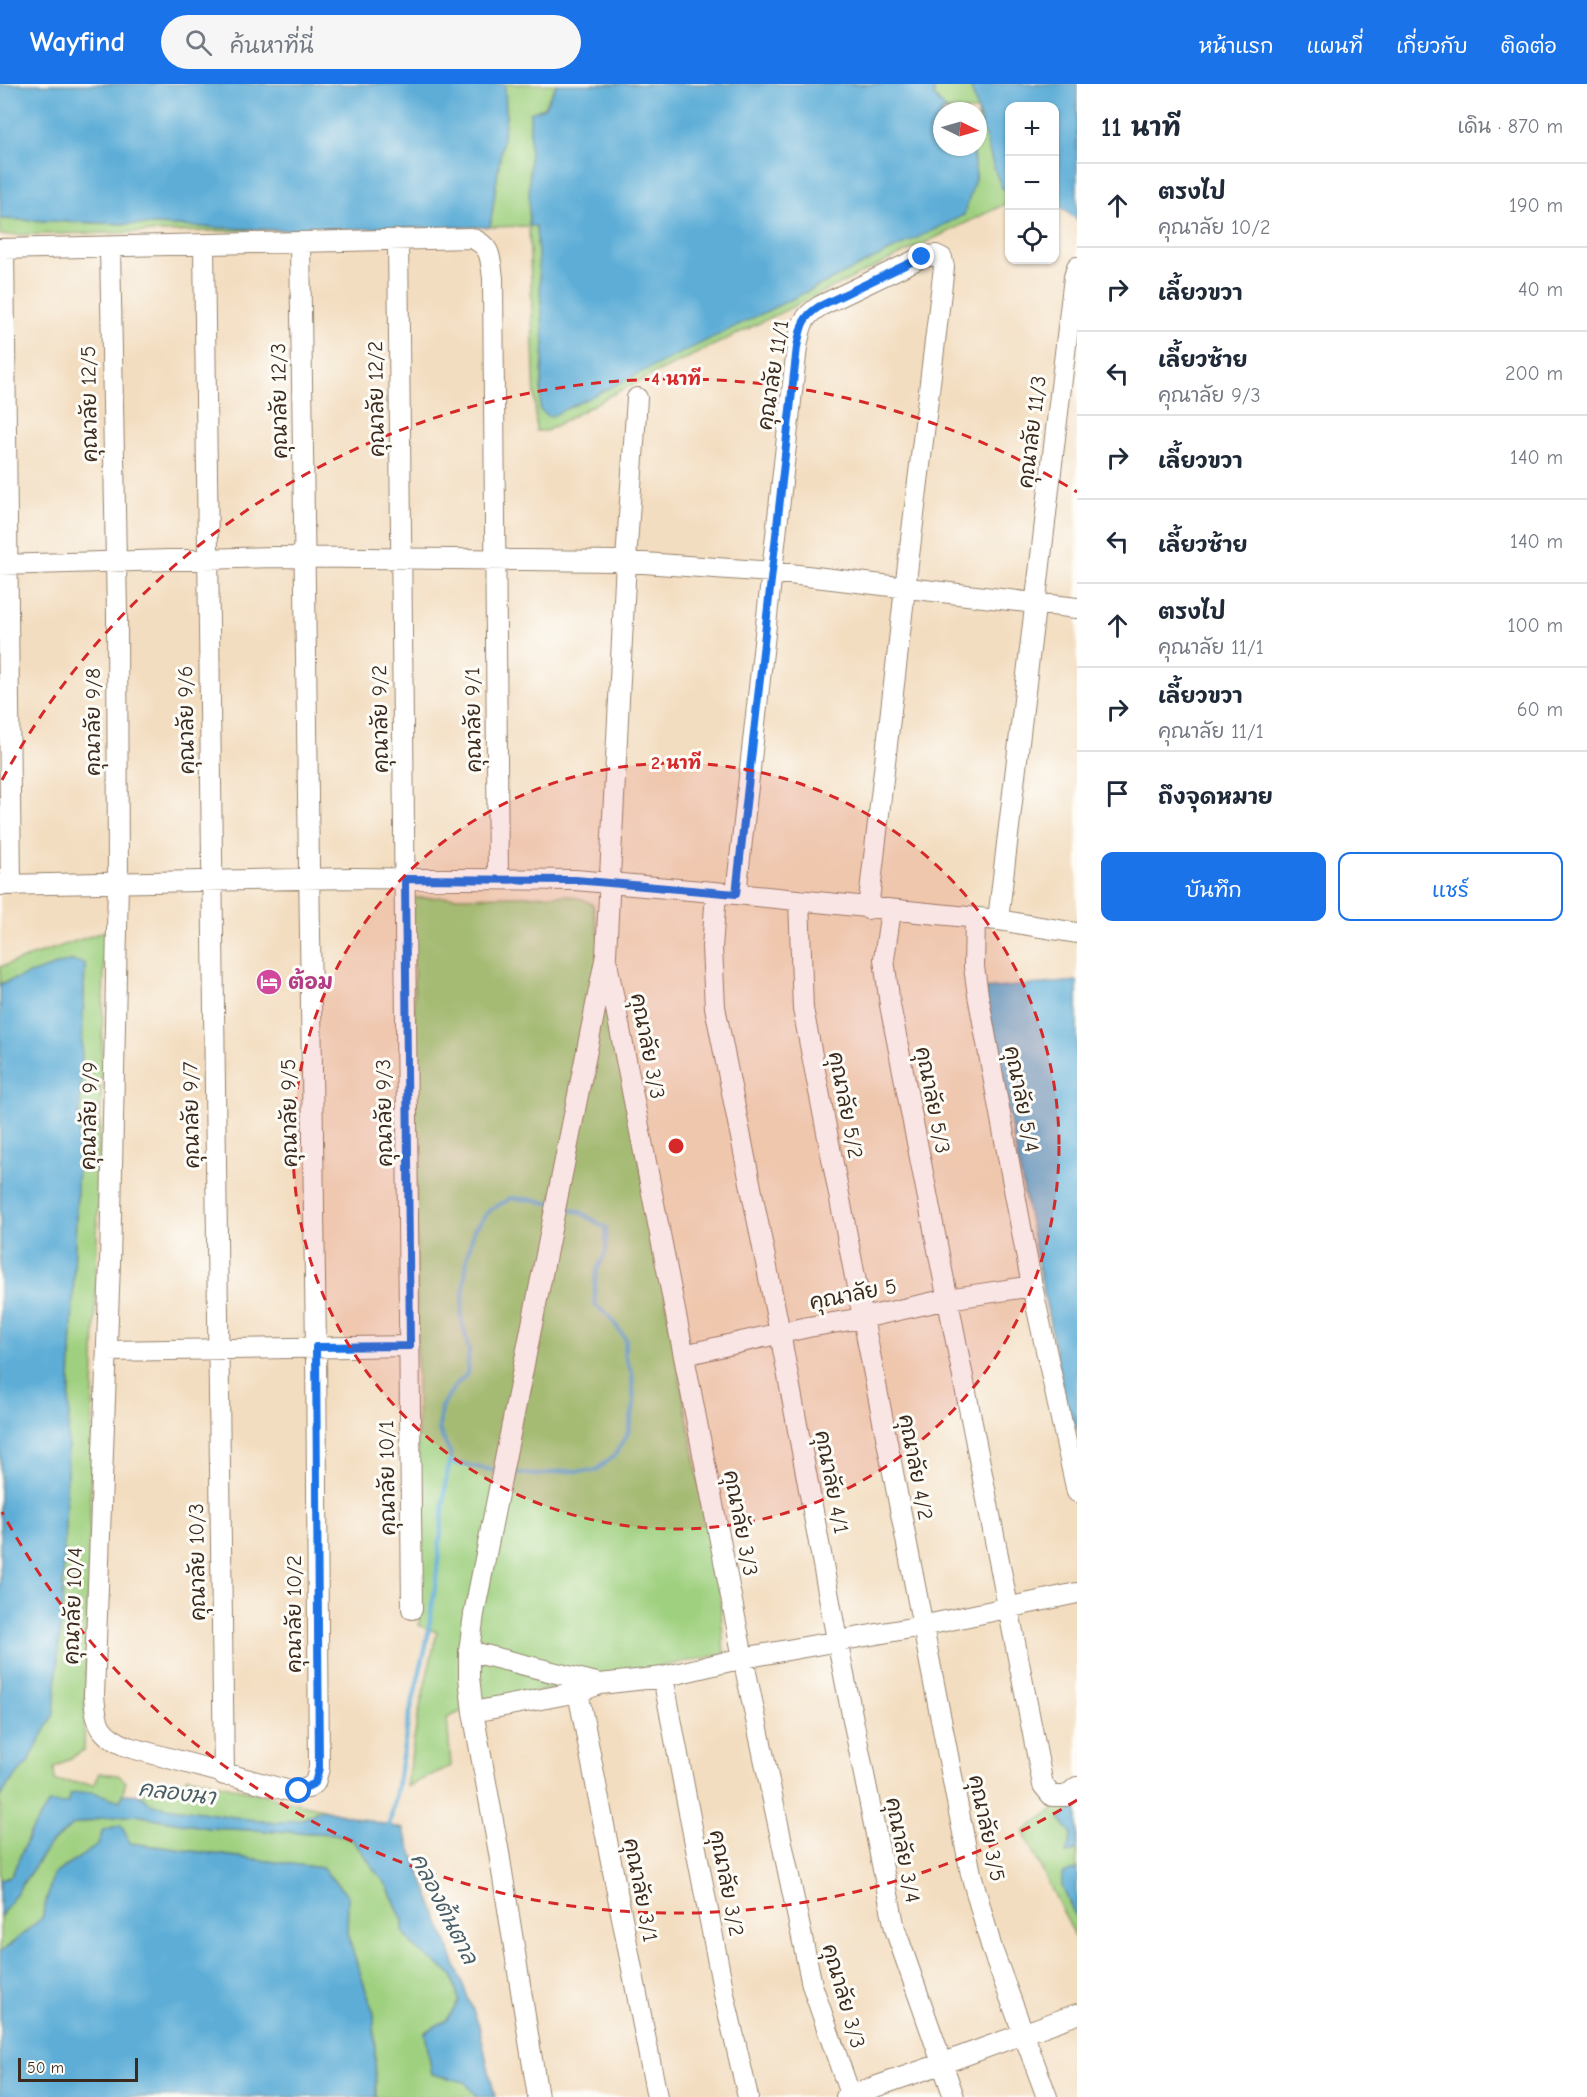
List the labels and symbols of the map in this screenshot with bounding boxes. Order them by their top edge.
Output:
north arrow [933,102,987,156]
route end [908,243,934,269]
street label: คุณาลัย 11/1 [752,318,797,432]
street label: คุณาลัย 12/2 [363,341,393,457]
street label: คุณาลัย 12/3 [266,343,296,459]
street label: คุณาลัย 12/5 [76,345,106,463]
text: 4 นาที [651,367,701,390]
street label: คุณาลัย 11/3 [1013,374,1055,490]
street label: คุณาลัย 9/6 [173,665,203,774]
street label: คุณาลัย 9/2 [367,665,397,773]
street label: คุณาลัย 9/1 [460,667,490,773]
street label: คุณาลัย 9/8 [81,668,109,776]
text: 2 นาที [651,751,701,774]
hotel icon: ต้อม [254,967,284,997]
place label: ต้อม [288,968,333,994]
street label: คุณาลัย 3/3 [622,991,670,1102]
street label: คุณาลัย 5/4 [996,1044,1044,1155]
street label: คุณาลัย 5/3 [907,1045,955,1156]
street label: คุณาลัย 5/2 [820,1050,868,1161]
street label: คุณาลัย 9/5 [276,1058,306,1167]
street label: คุณาลัย 9/3 [371,1059,401,1167]
street label: คุณาลัย 9/7 [178,1061,208,1169]
street label: คุณาลัย 9/9 [76,1062,106,1170]
centre of rings [666,1136,686,1156]
street label: คุณาลัย 5 [807,1274,899,1318]
street label: คุณาลัย 4/2 [890,1412,938,1523]
street label: คุณาลัย 10/1 [374,1420,404,1536]
street label: คุณาลัย 4/1 [806,1428,854,1536]
street label: คุณาลัย 3/3 [715,1468,763,1579]
street label: คุณาลัย 10/3 [184,1503,214,1621]
street label: คุณาลัย 10/4 [59,1547,91,1665]
street label: คุณาลัย 10/2 [282,1555,310,1673]
street label: คุณาลัย 3/5 [960,1773,1010,1884]
water label: คลองนา [137,1775,218,1811]
route start [285,1777,311,1803]
street label: คุณาลัย 3/4 [877,1795,925,1905]
street label: คุณาลัย 3/2 [701,1828,749,1939]
street label: คุณาลัย 3/1 [615,1836,663,1945]
water label: คลองต้นตาล [405,1848,485,1970]
street label: คุณาลัย 3/3 [814,1941,870,2052]
scale bar [18,2055,138,2082]

